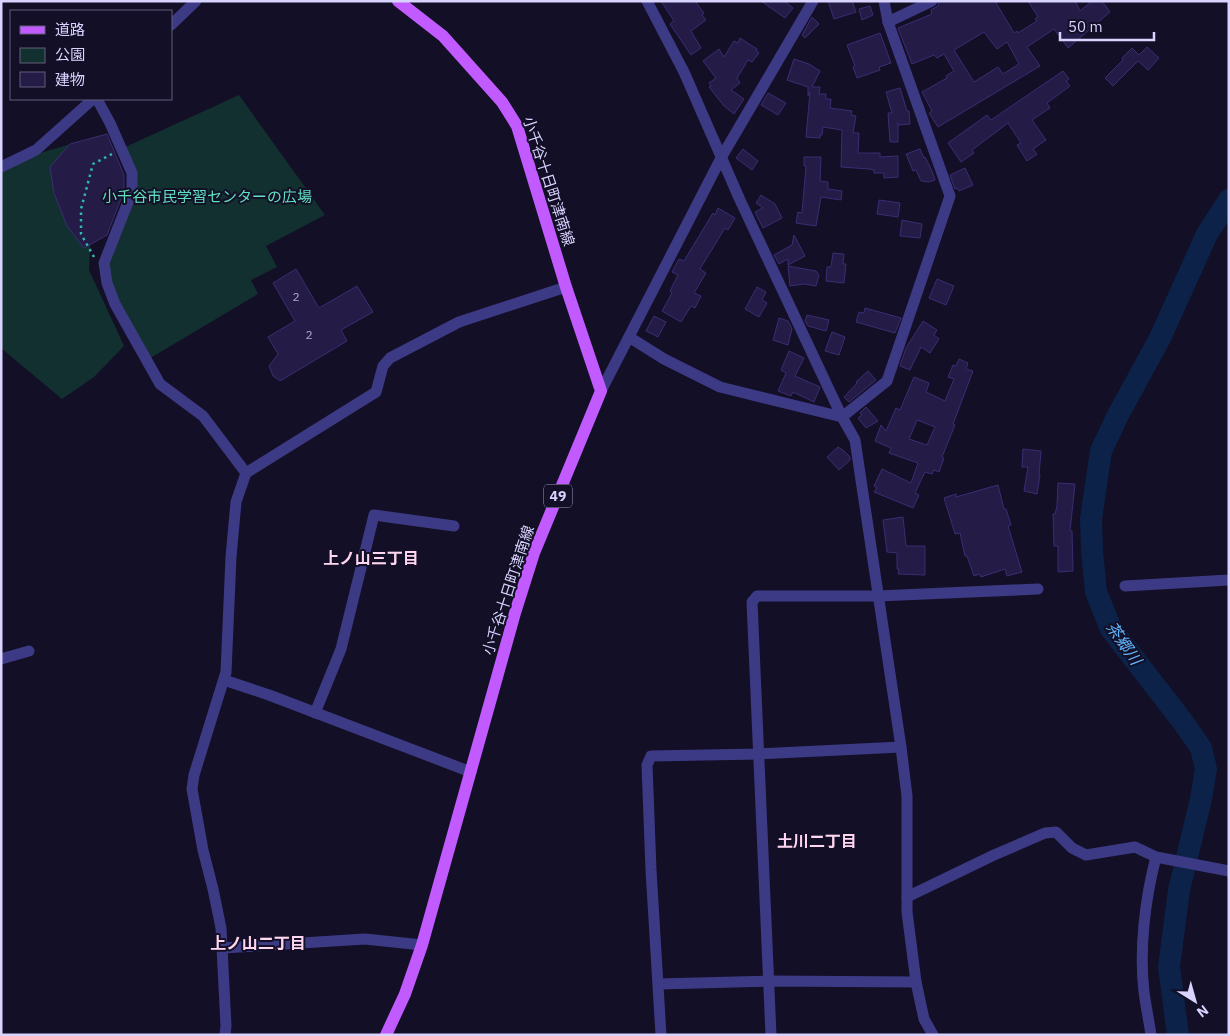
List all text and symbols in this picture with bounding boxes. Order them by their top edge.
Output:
legend [10,10,172,100]
scale bar [1060,10,1154,42]
text: 50 m [1068,17,1103,36]
text: 道路 [55,20,85,39]
text: 公園 [55,45,85,64]
text: 建物 [55,70,85,89]
street label: 小千谷十日町津南線 [519,114,579,248]
park label: 小千谷市民学習センターの広場 [102,187,312,206]
house number: 2 [292,289,300,304]
house number: 2 [305,327,313,342]
road number: 49 [544,484,572,508]
street label: 小千谷十日町津南線 [478,523,538,657]
district label: 上ノ山三丁目 [323,548,419,568]
water label: 茶郷川 [1102,618,1147,670]
district label: 土川二丁目 [777,831,857,851]
district label: 上ノ山二丁目 [210,933,306,953]
north arrow [1170,976,1220,1026]
text: N [1193,1001,1212,1022]

